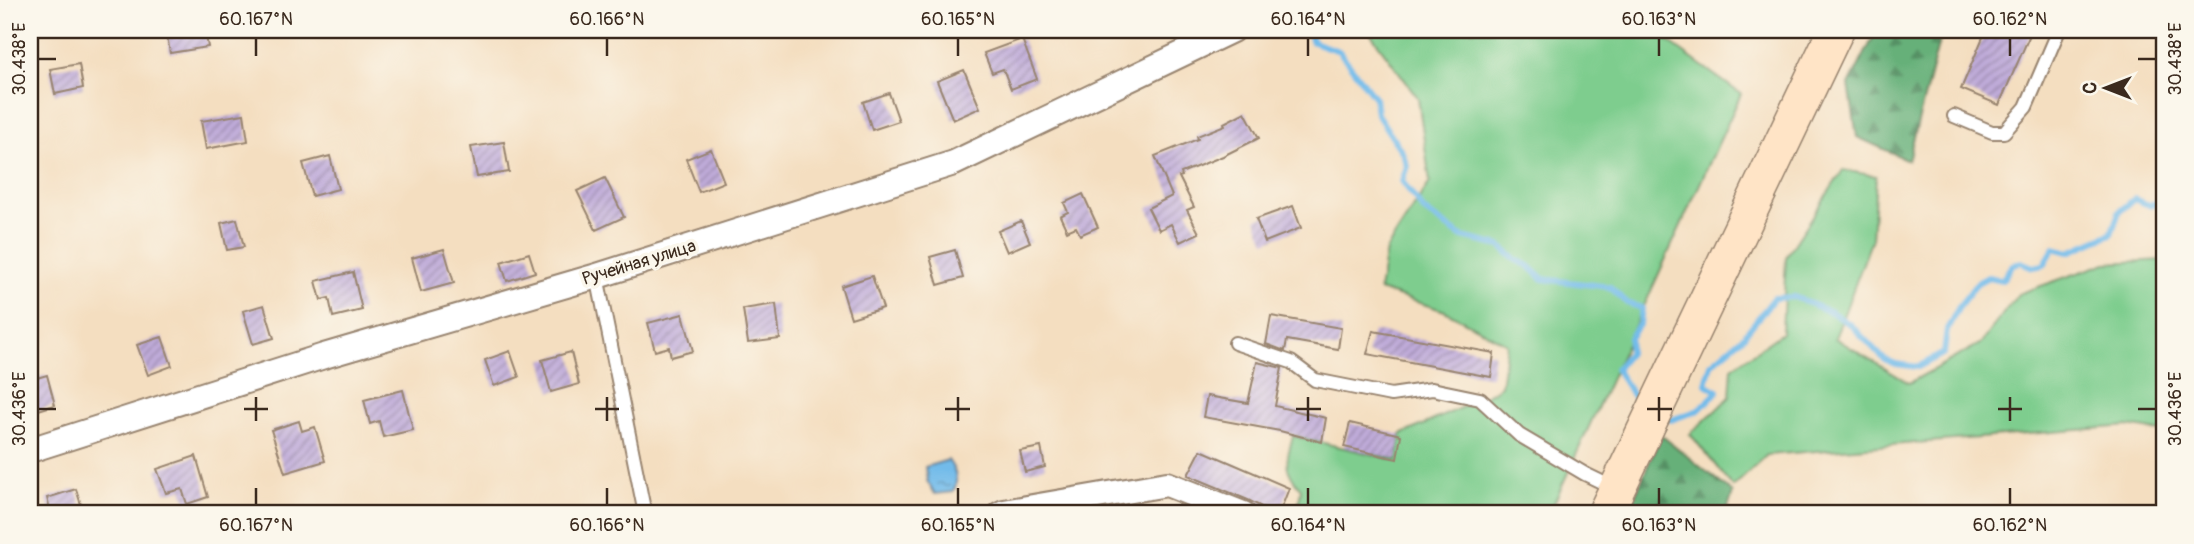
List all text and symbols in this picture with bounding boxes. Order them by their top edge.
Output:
text: 60.167°N [219,8,293,31]
text: 60.166°N [570,8,644,31]
text: 60.165°N [921,8,995,31]
text: 60.164°N [1271,8,1345,31]
text: 60.163°N [1622,8,1696,31]
text: 60.162°N [1973,8,2047,31]
text: 30.438°E [8,22,31,96]
text: 30.438°E [2164,22,2187,96]
north arrow [2072,52,2142,122]
text: С [2078,82,2102,94]
street label: Ручейная улица [579,234,699,291]
text: 30.436°E [8,372,31,446]
text: 30.436°E [2164,372,2187,446]
text: 60.167°N [219,514,293,537]
text: 60.166°N [570,514,644,537]
text: 60.165°N [921,514,995,537]
text: 60.164°N [1271,514,1345,537]
text: 60.163°N [1622,514,1696,537]
text: 60.162°N [1973,514,2047,537]

